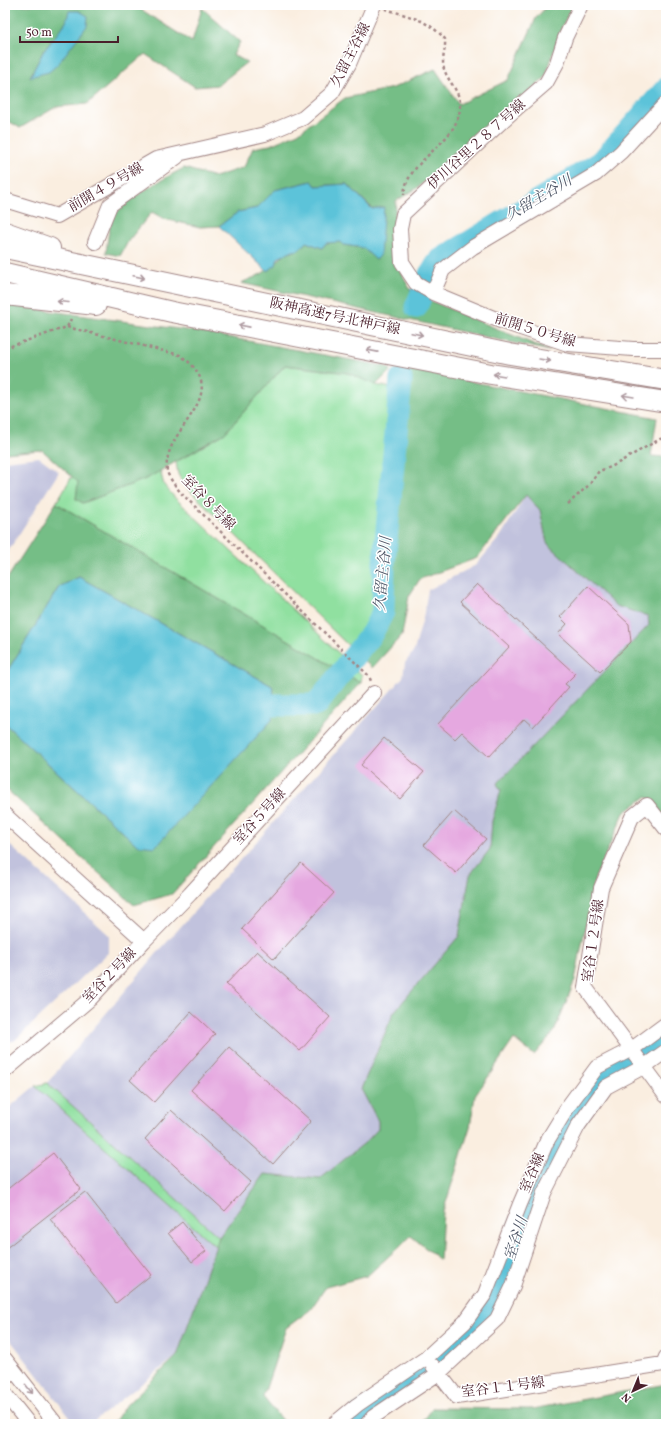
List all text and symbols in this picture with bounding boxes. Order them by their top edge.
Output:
scale bar [20,18,118,44]
street label: 久留主谷線 [327,20,375,90]
text: 50 m [26,25,52,41]
street label: 伊川谷里２８７号線 [424,96,530,194]
street label: 前開４９号線 [65,159,147,217]
water label: 久留主谷川 [501,170,578,227]
one-way arrow [132,273,145,281]
street label: 阪神高速7号北神戸線 [268,294,402,340]
one-way arrow [57,298,70,306]
street label: 前開５０号線 [492,310,578,352]
one-way arrow [238,322,251,330]
one-way arrow [410,331,423,339]
one-way arrow [365,346,378,354]
one-way arrow [538,356,551,364]
one-way arrow [493,371,506,379]
one-way arrow [621,392,634,400]
street label: 室谷８号線 [177,471,239,535]
water label: 久留主谷川 [370,534,398,612]
street label: 室谷５号線 [230,785,290,849]
street label: 室谷１２号線 [579,898,609,984]
street label: 室谷２号線 [79,944,141,1008]
street label: 室谷線 [516,1150,550,1196]
water label: 室谷川 [500,1212,535,1264]
north arrow [613,1371,653,1411]
street label: 室谷１１号線 [460,1373,546,1403]
one-way arrow [25,1384,33,1395]
text: N [619,1389,635,1405]

